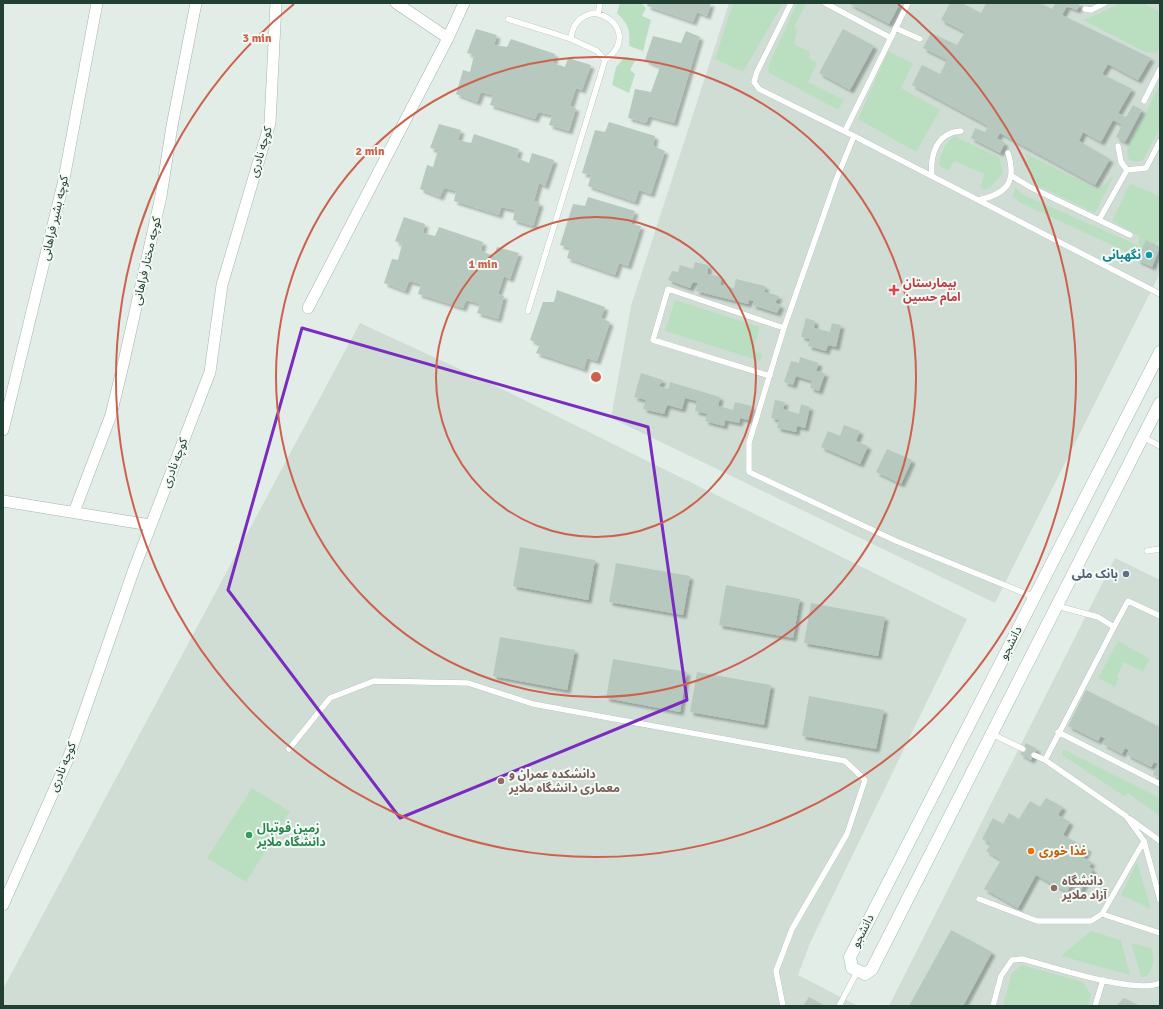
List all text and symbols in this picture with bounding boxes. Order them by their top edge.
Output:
text: 3 min [243,31,272,46]
street label: کوچه نادری [246,124,276,179]
text: 2 min [356,144,385,159]
street label: کوچه بشیر فراهانی [38,173,72,262]
street label: کوچه مختار فراهانی [130,214,165,307]
place label: نگهبانی [1102,248,1141,263]
marker: نگهبانی [1144,250,1154,260]
text: 1 min [469,257,498,272]
place label: بیمارستان امام حسین [903,276,961,306]
marker: بیمارستان امام حسین [888,284,900,296]
centre of rings [589,370,603,384]
street label: کوچه نادری [159,435,192,490]
place label: بانک ملی [1072,567,1118,582]
marker: بانک ملی [1121,569,1131,579]
street label: دانشجو [996,624,1026,662]
street label: کوچه نادری [46,739,80,794]
place label: دانشکده عمران و معماری دانشگاه ملایر [508,767,620,796]
marker: دانشکده عمران و معماری دانشگاه ملایر [496,776,506,786]
place label: زمین فوتبال دانشگاه ملایر [256,821,326,850]
marker: زمین فوتبال دانشگاه ملایر [244,830,254,840]
place label: غذا خوری [1039,844,1087,859]
marker: غذا خوری [1026,846,1036,856]
place label: دانشگاه آزاد ملایر [1061,874,1108,903]
marker: دانشگاه آزاد ملایر [1049,883,1059,893]
street label: دانشجو [848,912,878,950]

